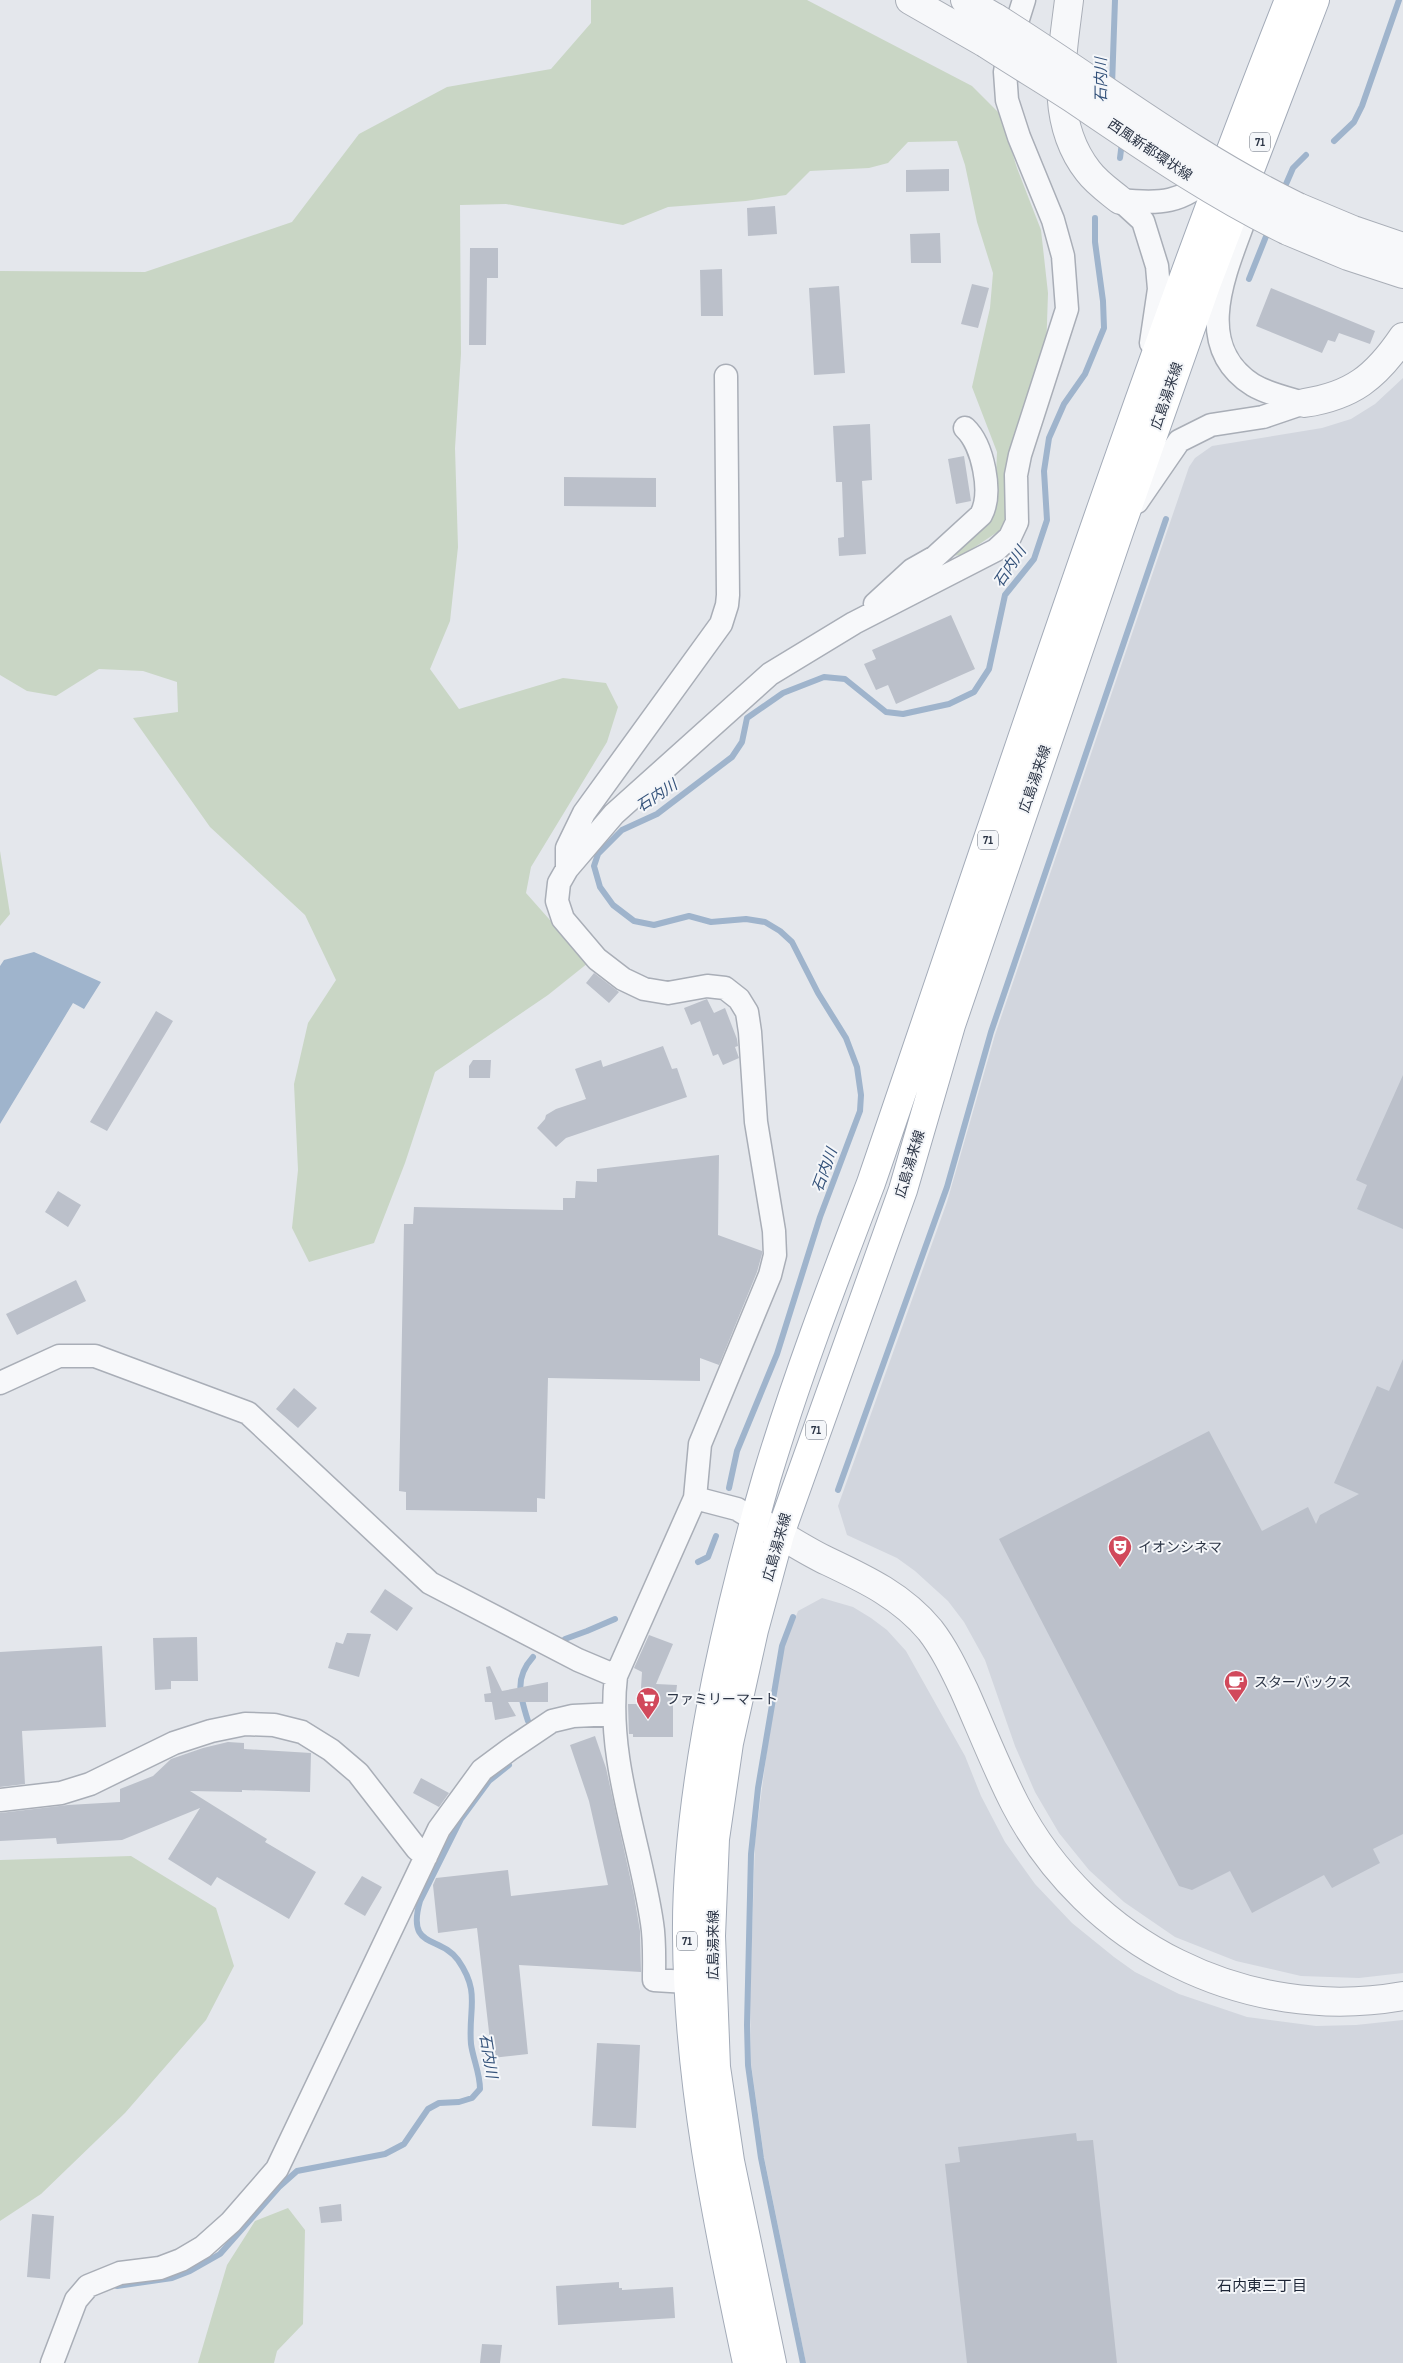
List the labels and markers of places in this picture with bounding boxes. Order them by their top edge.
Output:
theatre icon: イオンシネマ [1107,1534,1133,1568]
place label: イオンシネマ [1138,1539,1222,1556]
cafe icon: スターバックス [1223,1669,1249,1703]
place label: スターバックス [1254,1674,1351,1691]
supermarket icon: ファミリーマート [635,1686,661,1720]
place label: ファミリーマート [666,1691,778,1708]

